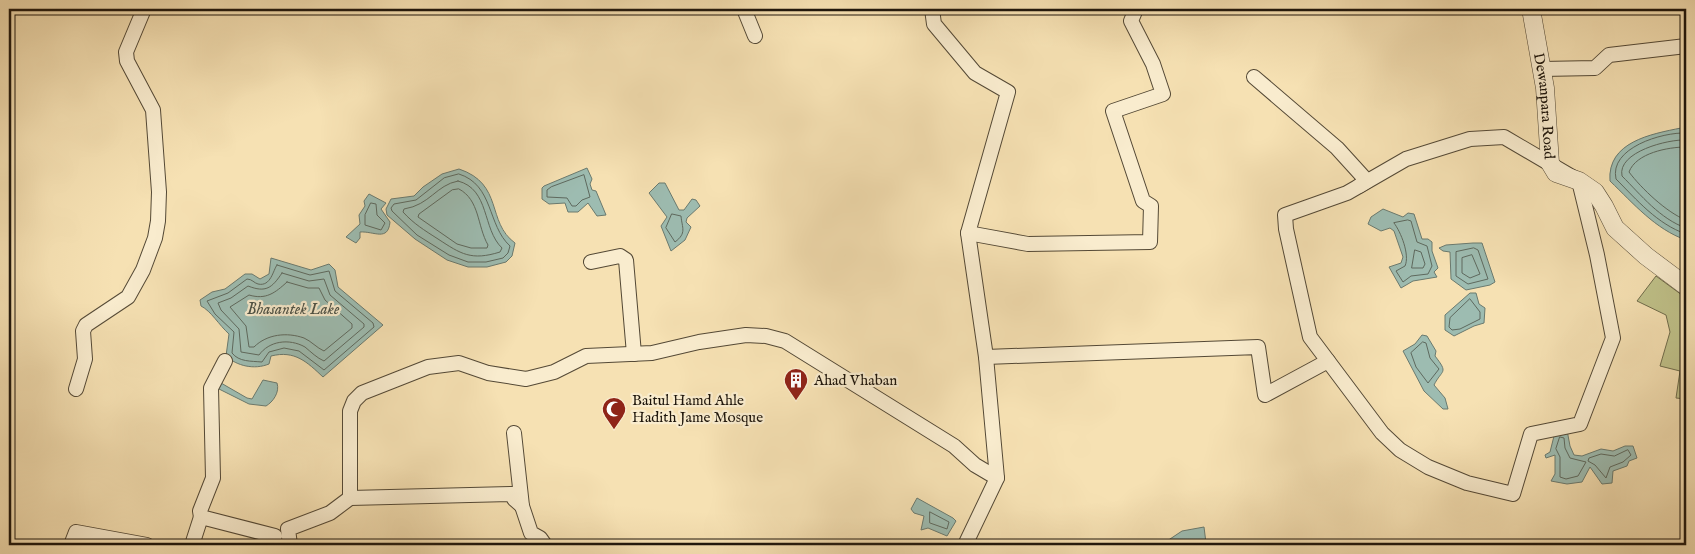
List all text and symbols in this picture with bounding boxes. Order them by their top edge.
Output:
street label: Dewanpara Road [1529,51,1559,161]
water label: Bhasantek Lake [247,300,340,320]
building icon: Ahad Vhaban [783,367,809,401]
place label: Ahad Vhaban [813,371,897,390]
place label: Baitul Hamd Ahle Hadith Jame Mosque [632,391,763,427]
mosque icon: Baitul Hamd Ahle Hadith Jame Mosque [601,396,627,430]

